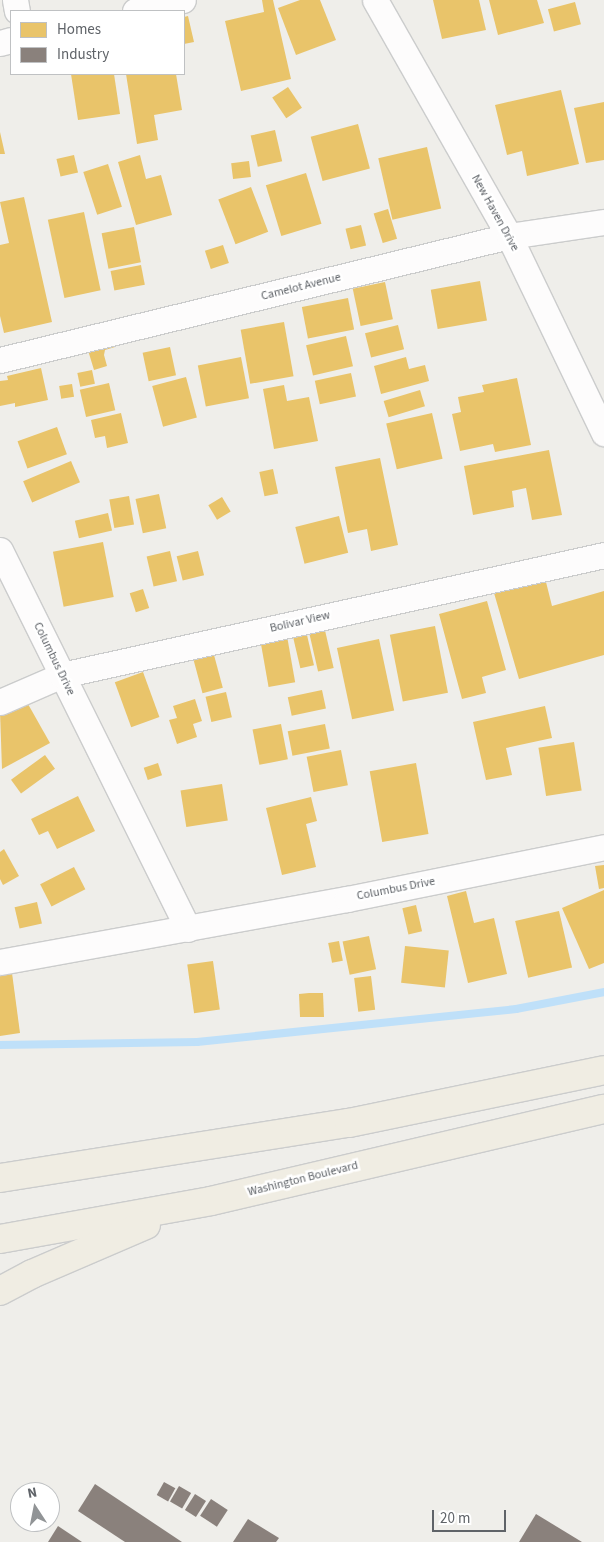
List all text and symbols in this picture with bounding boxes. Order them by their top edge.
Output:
legend [10,10,185,75]
text: Homes [57,19,101,40]
text: Industry [57,44,109,65]
street label: New Haven Drive [468,172,522,254]
street label: Camelot Avenue [260,270,342,304]
street label: Bolivar View [269,608,331,636]
street label: Columbus Drive [30,620,78,698]
street label: Columbus Drive [356,874,436,904]
street label: Washington Boulevard [246,1158,360,1200]
north arrow [10,1482,60,1532]
text: N [26,1483,39,1504]
scale bar [434,1500,508,1532]
text: 20 m [440,1508,470,1529]

